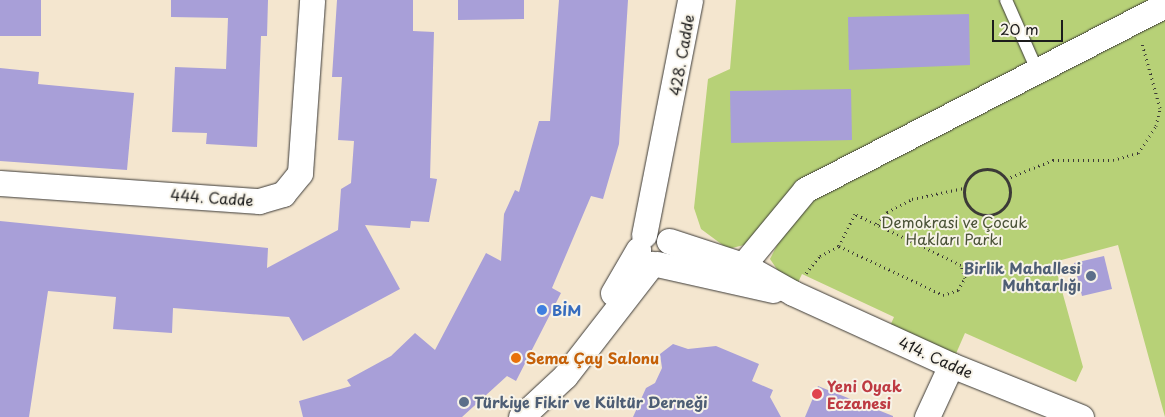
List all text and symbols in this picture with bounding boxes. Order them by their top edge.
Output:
scale bar [995,10,1066,42]
street label: 428. Cadde [665,12,697,98]
text: 20 m [1000,17,1039,40]
street label: 444. Cadde [170,185,254,209]
park label: Demokrasi ve Çocuk Hakları Parkı [880,212,1028,247]
place label: Birlik Mahallesi Muhtarlığı [962,258,1081,293]
marker: Birlik Mahallesi Muhtarlığı [1085,270,1097,282]
place label: BİM [552,301,581,319]
marker: BİM [536,304,548,316]
street label: 414. Cadde [895,332,977,382]
place label: Sema Çay Salonu [526,349,659,367]
marker: Sema Çay Salonu [510,352,522,364]
place label: Yeni Oyak Eczanesi [827,376,902,411]
marker: Yeni Oyak Eczanesi [811,388,823,400]
place label: Türkiye Fikir ve Kültür Derneği [474,393,711,411]
marker: Türkiye Fikir ve Kültür Derneği [458,396,470,408]

